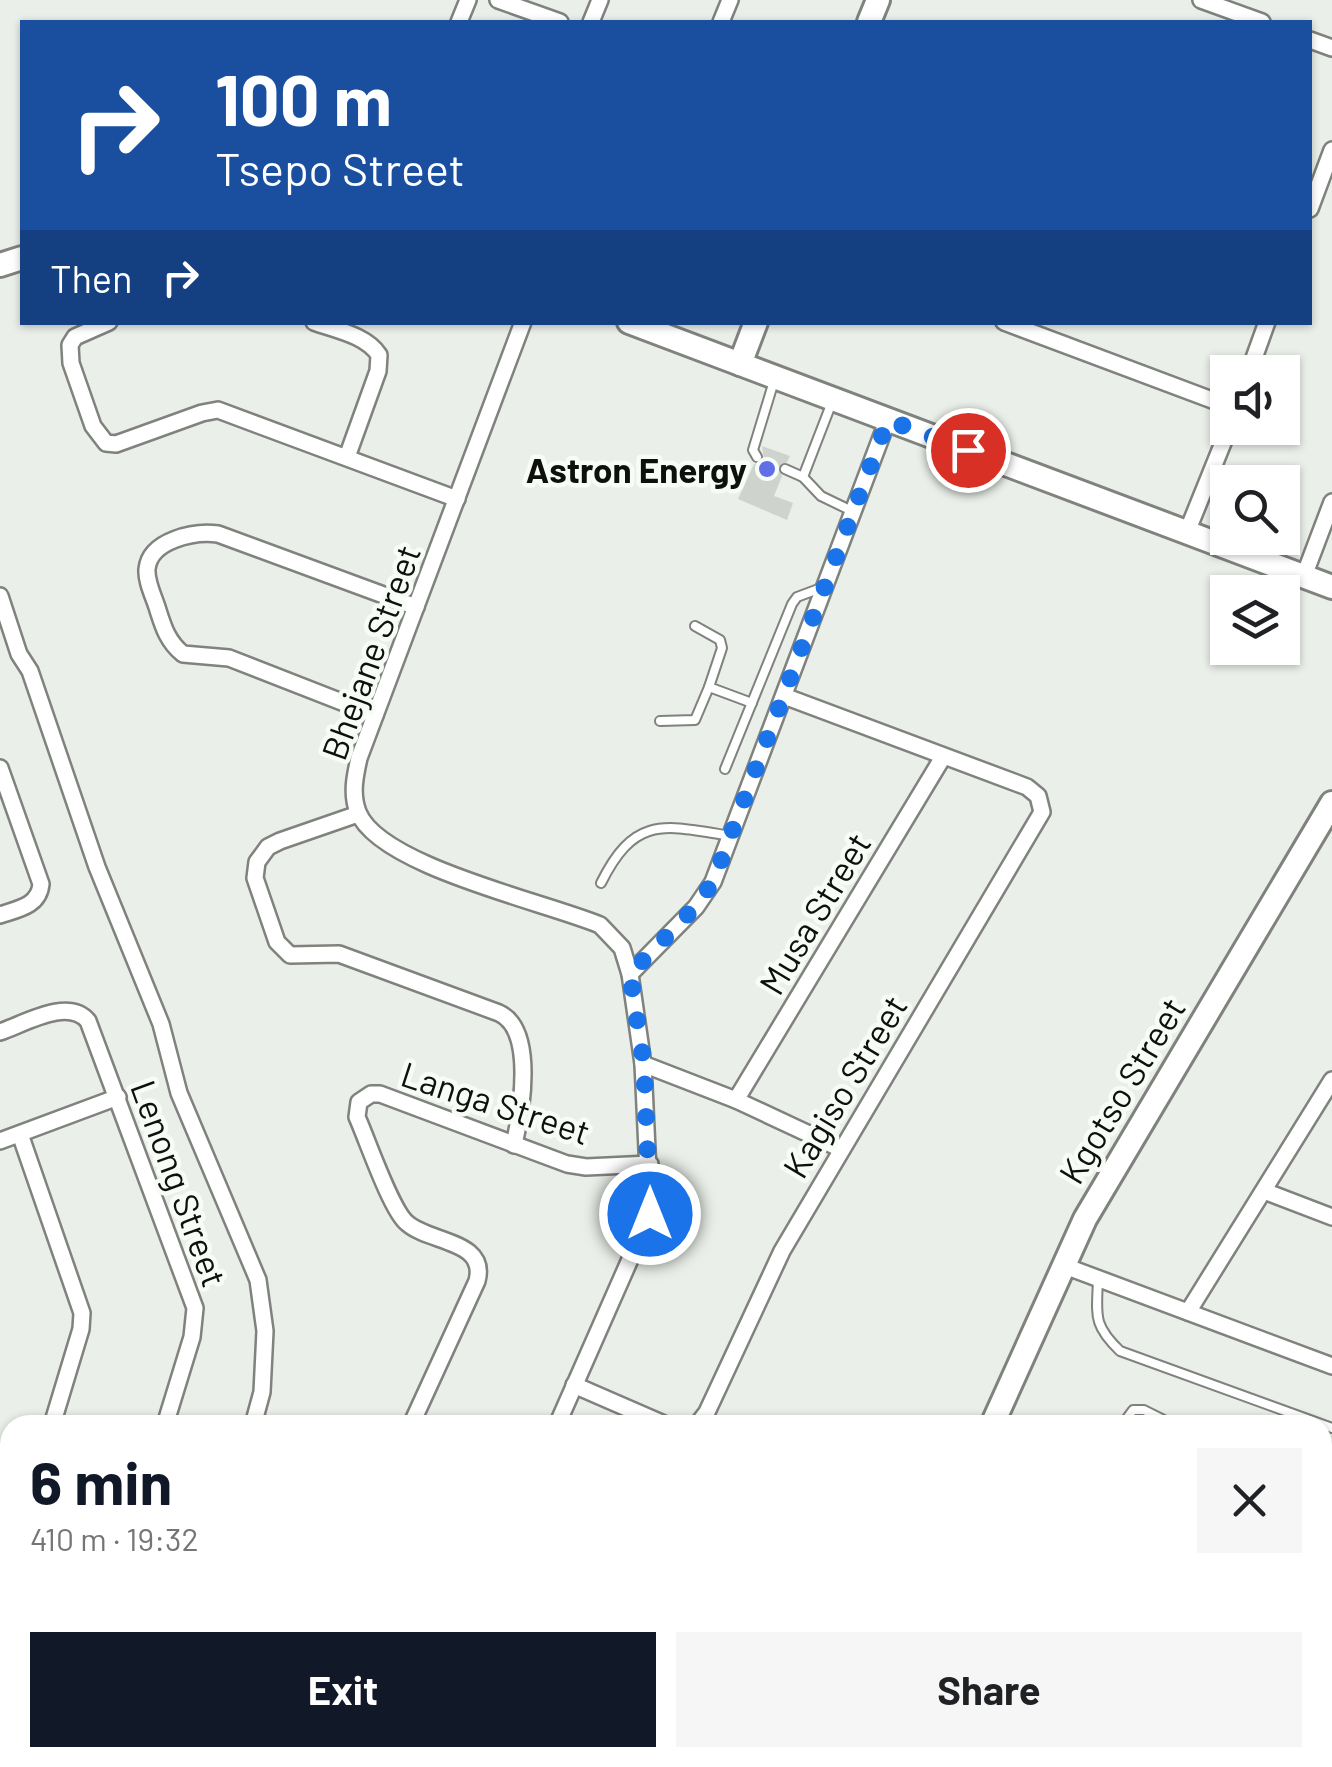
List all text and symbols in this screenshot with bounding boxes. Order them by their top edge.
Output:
text: 100 m [215,56,392,140]
icon: right [50,60,180,190]
text: Tsepo Street [215,141,465,195]
icon: right [153,250,208,305]
text: Then [50,255,133,301]
map controls [1210,355,1300,665]
button: sound [1210,355,1300,445]
pin [926,408,1011,493]
icon: arrive [941,423,996,478]
place label: Astron Energy [526,448,747,490]
marker: Astron Energy [756,458,778,480]
button: search [1210,465,1300,555]
street label: Bhejane Street [312,539,428,765]
button: layers [1210,575,1300,665]
street label: Musa Street [749,825,879,1001]
street label: Kagiso Street [773,987,915,1185]
street label: Kgotso Street [1049,989,1193,1191]
street label: Langa Street [396,1052,596,1152]
street label: Lenong Street [123,1074,237,1292]
position arrow [598,1162,702,1266]
text: 6 min [30,1445,172,1517]
button: close [1197,1448,1302,1553]
text: 410 m · 19:32 [30,1519,199,1557]
button: Exit [30,1632,656,1747]
button: Share [676,1632,1302,1747]

